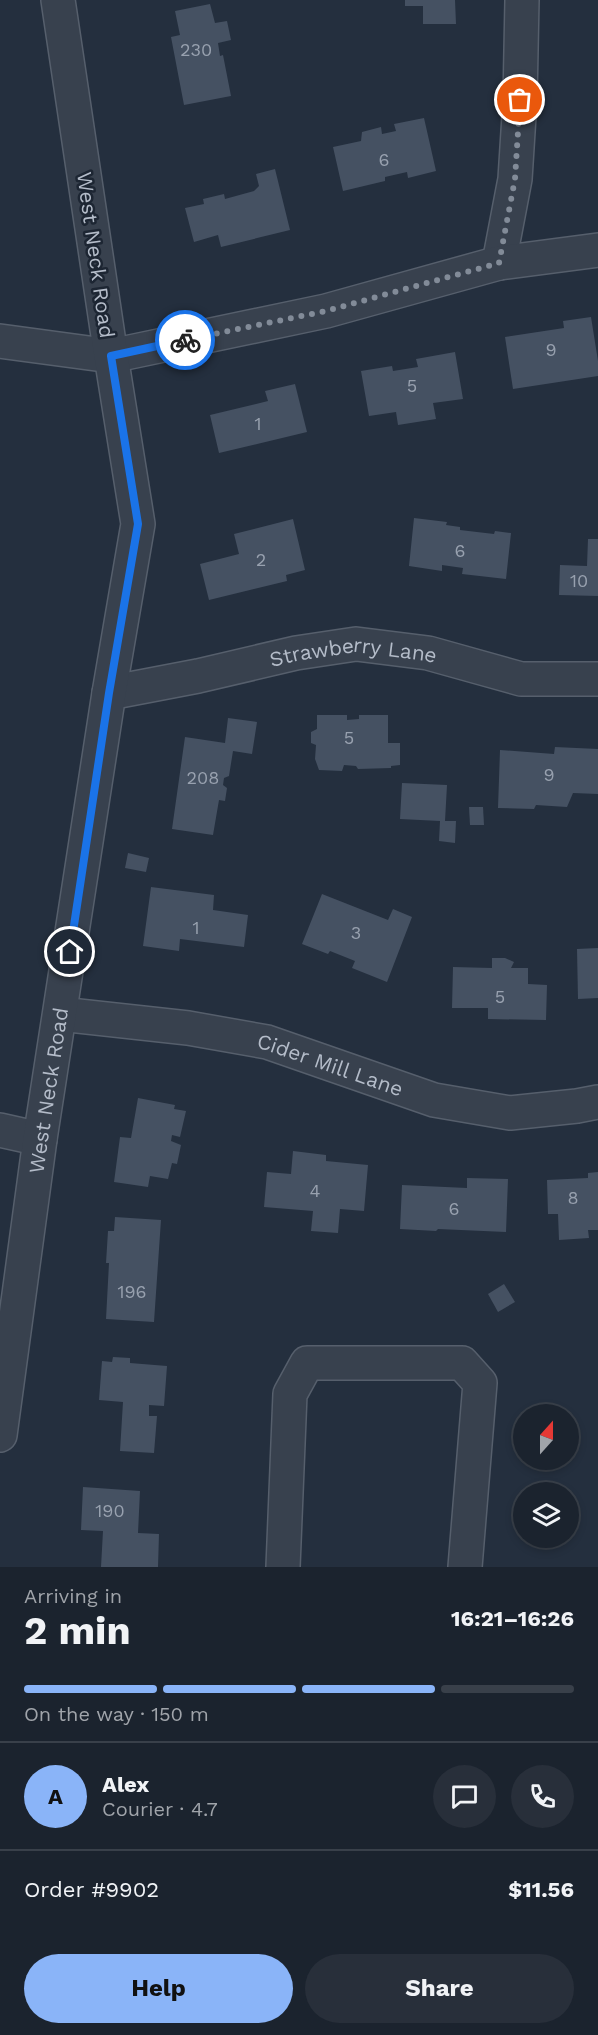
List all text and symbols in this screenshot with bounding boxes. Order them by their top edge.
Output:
house number: 230 [180,39,212,60]
pin [494,74,545,125]
icon: bag [503,83,536,116]
house number: 6 [379,149,389,170]
street label: West Neck Road [72,170,120,340]
courier [155,310,215,370]
icon: bike [169,324,202,357]
house number: 9 [545,339,557,360]
house number: 5 [407,375,417,396]
house number: 1 [254,413,262,434]
house number: 6 [455,540,465,561]
house number: 2 [256,549,266,570]
house number: 10 [570,570,588,591]
street label: Strawberry Lane [267,631,440,671]
house number: 5 [344,727,354,748]
house number: 9 [543,764,555,785]
house number: 208 [187,767,219,788]
house number: 1 [192,917,200,938]
house number: 3 [351,922,361,943]
pin [44,926,95,977]
icon: home [53,935,86,968]
house number: 5 [495,986,505,1007]
street label: West Neck Road [23,1005,73,1175]
street label: Cider Mill Lane [255,1028,407,1101]
house number: 4 [310,1180,321,1201]
house number: 8 [567,1187,579,1208]
house number: 6 [449,1198,459,1219]
house number: 196 [117,1281,147,1302]
north arrow [513,1404,579,1470]
map controls [513,1404,579,1548]
button: layers [513,1482,579,1548]
house number: 190 [95,1500,125,1521]
text: Arriving in [24,1584,122,1608]
text: 16:21–16:26 [451,1606,574,1631]
text: 2 min [24,1608,131,1653]
text: On the way · 150 m [24,1702,209,1726]
button: chat [433,1765,496,1828]
button: phone [511,1765,574,1828]
text: Alex [102,1772,149,1797]
text: A [48,1784,63,1809]
text: Courier · 4.7 [102,1797,218,1821]
text: Order #9902 [24,1877,159,1902]
text: $11.56 [508,1877,574,1902]
button: Help [24,1954,293,2023]
button: Share [305,1954,574,2023]

